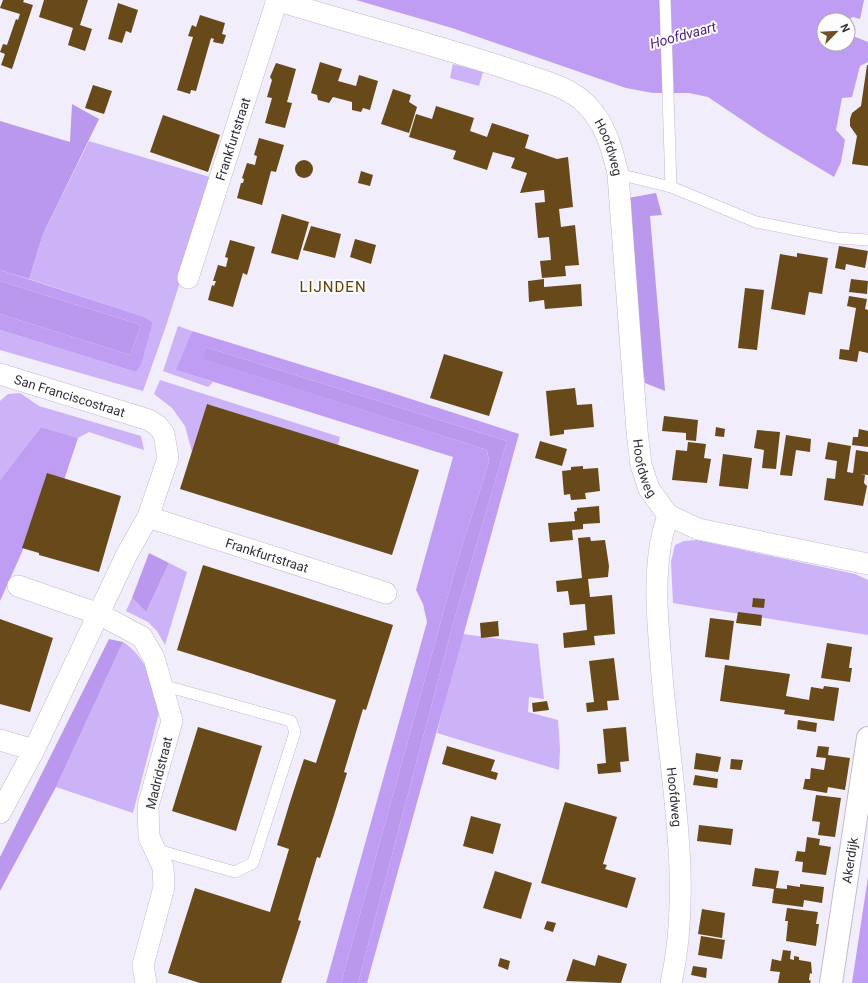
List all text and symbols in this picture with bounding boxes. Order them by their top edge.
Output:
north arrow [816,12,856,52]
water label: Hoofdvaart [648,18,718,52]
text: N [837,22,852,35]
street label: Frankfurtstraat [212,96,253,182]
street label: Hoofdweg [592,116,626,177]
district label: LIJNDEN [299,278,367,296]
street label: San Franciscostraat [13,371,127,420]
street label: Hoofdweg [630,438,660,500]
street label: Frankfurtstraat [224,535,310,575]
street label: Madridstraat [143,735,175,811]
street label: Hoofdweg [664,766,685,827]
street label: Akerdijk [839,836,860,884]

